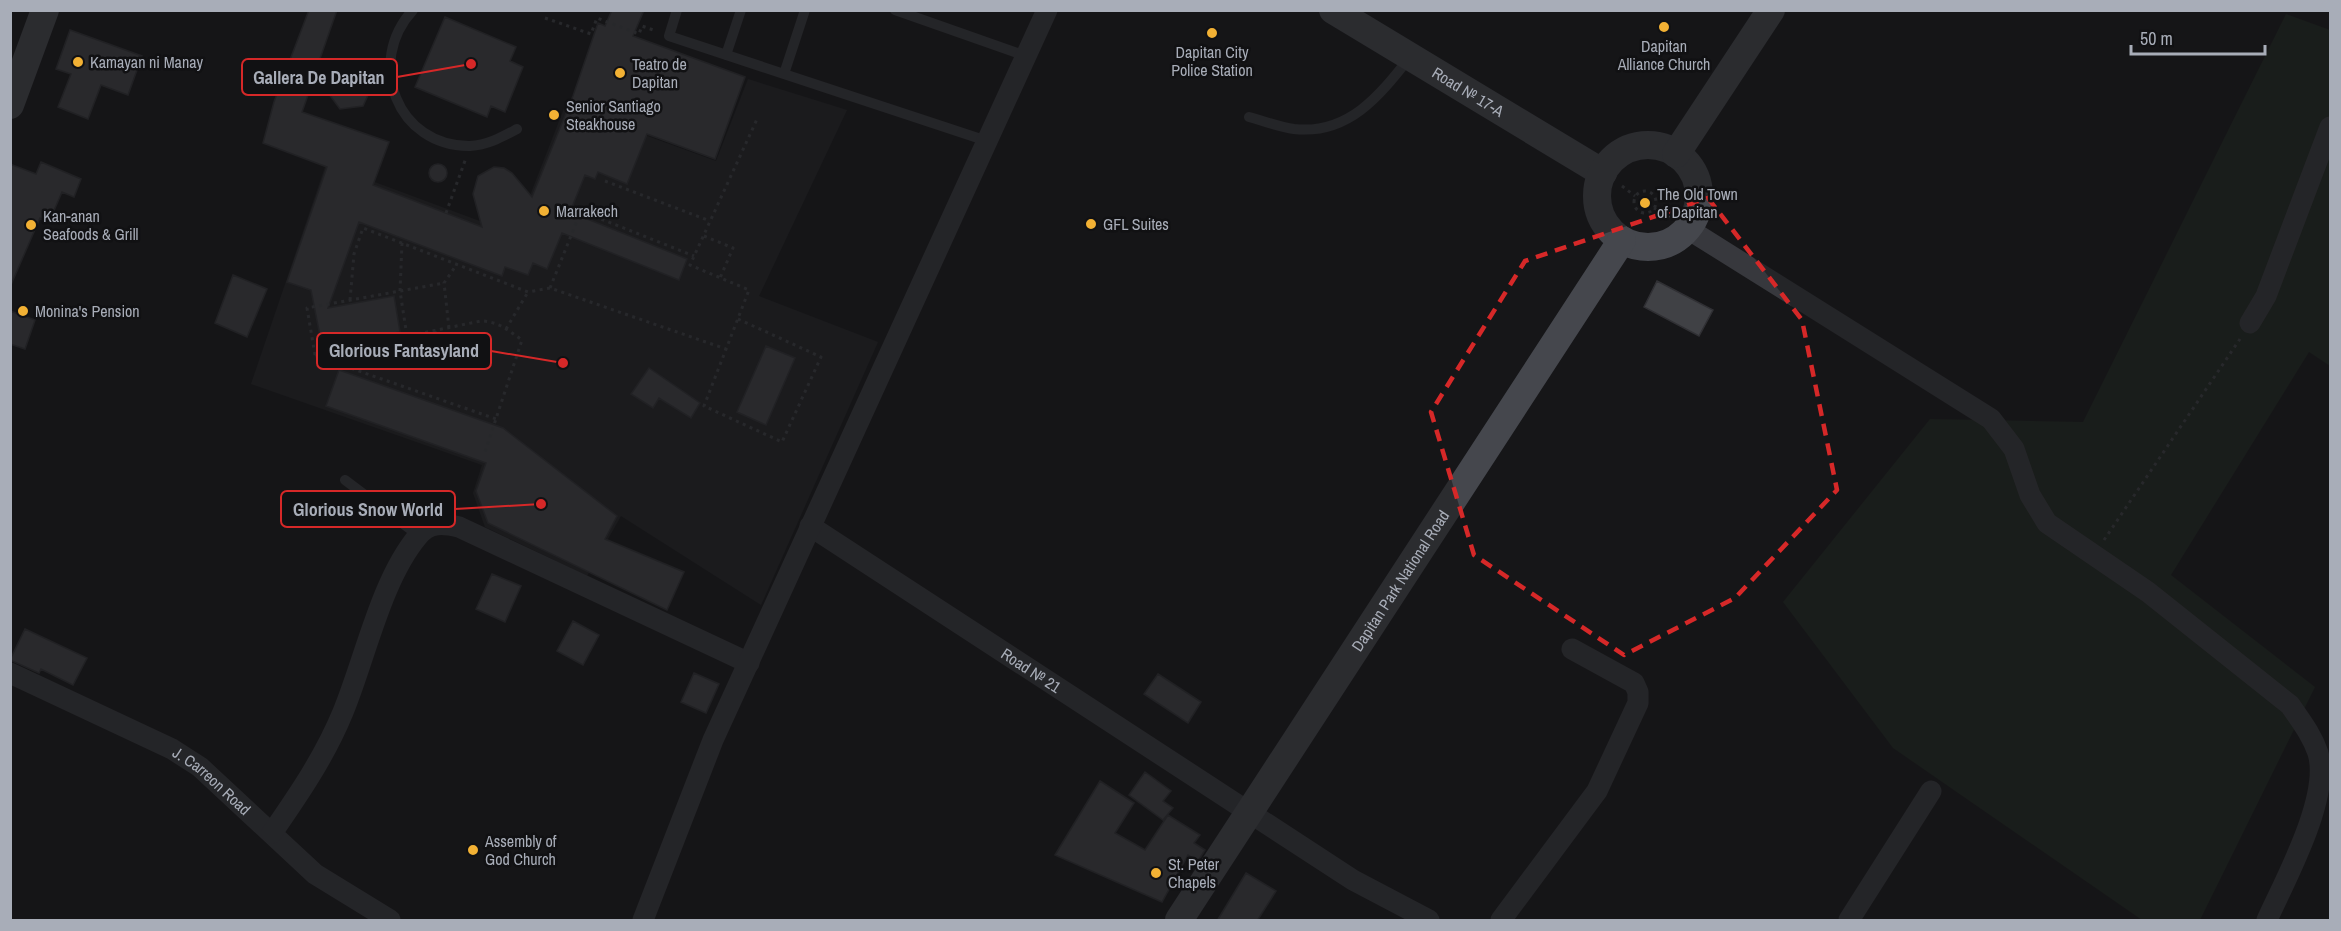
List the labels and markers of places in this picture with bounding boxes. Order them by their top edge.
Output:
marker: Dapitan Alliance Church [1657,20,1671,34]
marker: Dapitan City Police Station [1205,26,1219,40]
place label: Dapitan Alliance Church [1617,35,1710,75]
place label: Dapitan City Police Station [1171,41,1253,81]
place label: Kamayan ni Manay [90,51,203,73]
place label: Teatro de Dapitan [632,53,687,93]
marker: Kamayan ni Manay [71,55,85,69]
callout: Gallera De Dapitan [242,59,397,95]
marker: Teatro de Dapitan [613,66,627,80]
place label: Senior Santiago Steakhouse [566,95,661,135]
marker: Senior Santiago Steakhouse [547,108,561,122]
place label: The Old Town of Dapitan [1657,183,1738,223]
marker: The Old Town of Dapitan [1638,196,1652,210]
place label: Marrakech [556,200,618,222]
marker: Marrakech [537,204,551,218]
place label: Kan-anan Seafoods & Grill [43,205,139,245]
place label: GFL Suites [1103,213,1169,235]
marker: GFL Suites [1084,217,1098,231]
marker: Kan-anan Seafoods & Grill [24,218,38,232]
place label: Monina's Pension [35,300,140,322]
marker: Monina's Pension [16,304,30,318]
callout: Glorious Fantasyland [317,333,491,369]
callout: Glorious Snow World [281,491,455,527]
place label: Assembly of God Church [484,830,557,870]
marker: Assembly of God Church [466,843,480,857]
place label: St. Peter Chapels [1168,853,1220,893]
marker: St. Peter Chapels [1149,866,1163,880]

